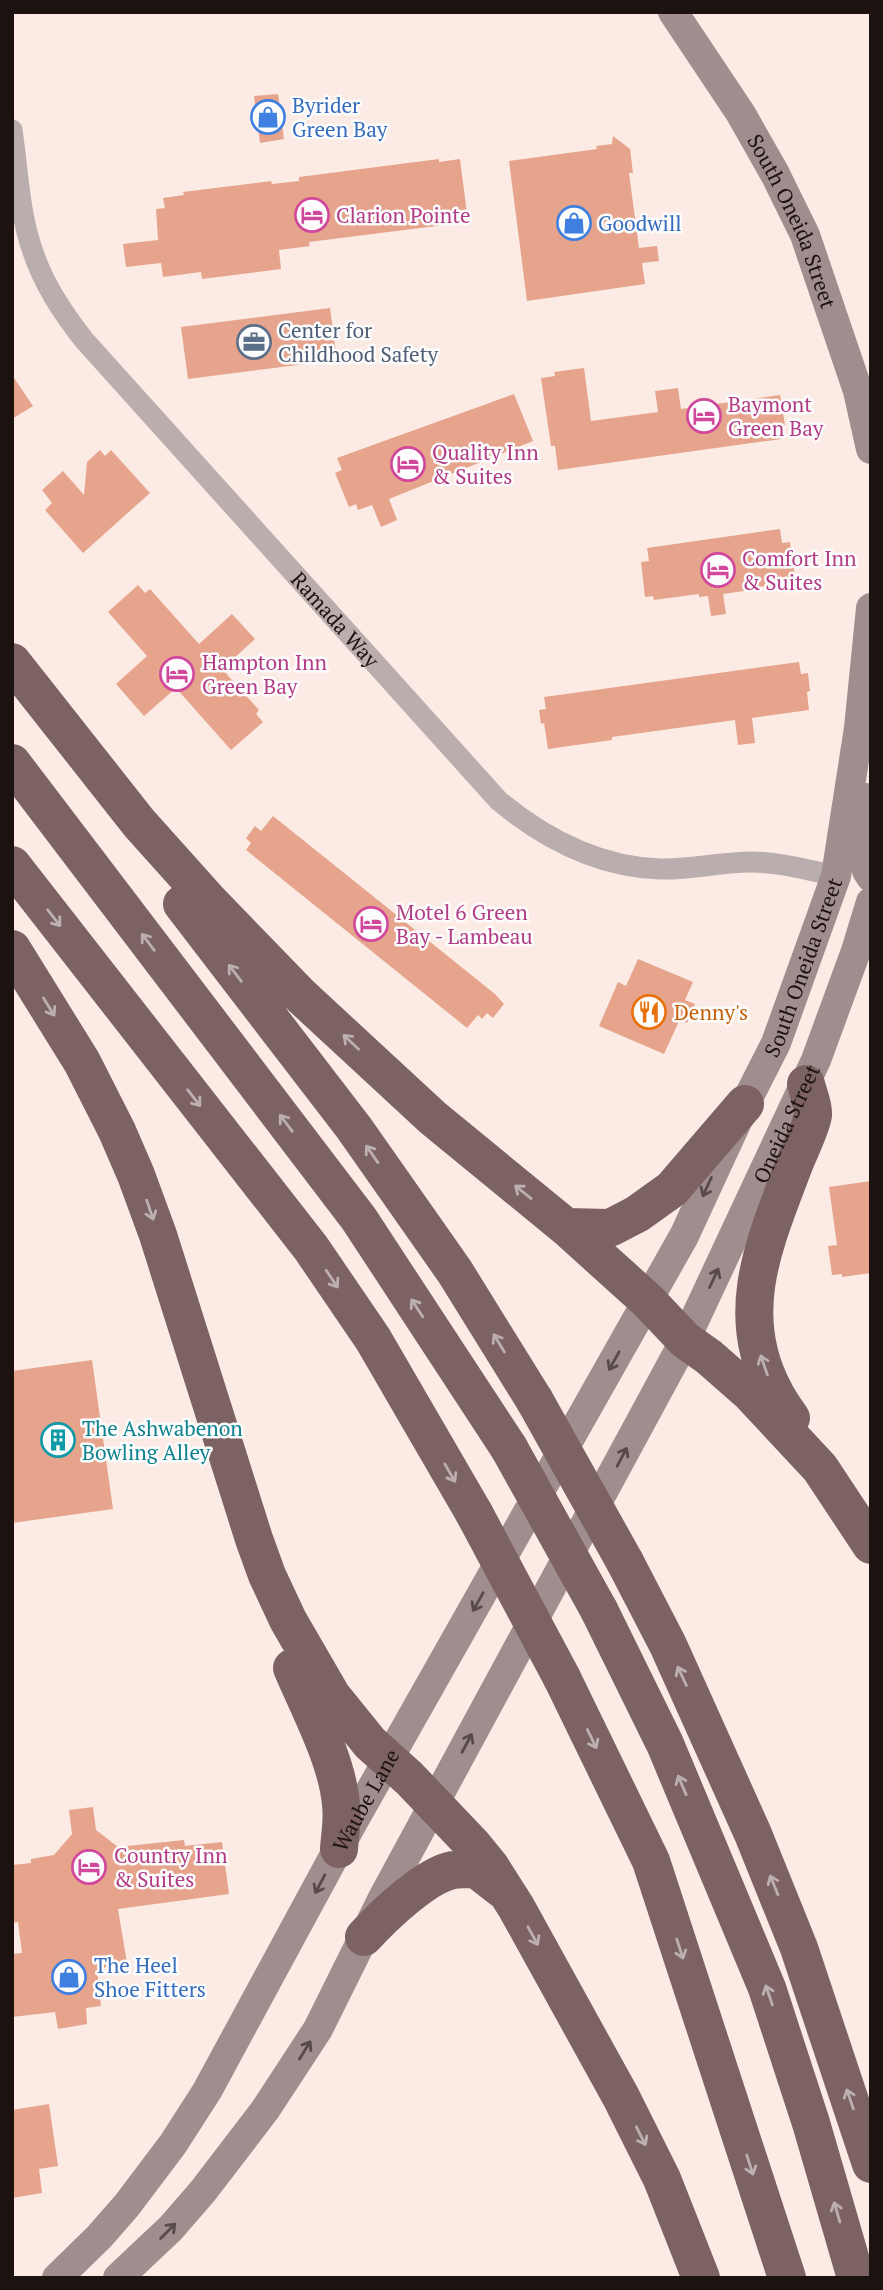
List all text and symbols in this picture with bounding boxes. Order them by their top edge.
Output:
place label: Byrider Green Bay [292,91,388,143]
shop icon: Byrider Green Bay [249,98,287,136]
street label: South Oneida Street [741,129,843,312]
hotel icon: Clarion Pointe [293,196,331,234]
place label: Clarion Pointe [336,201,471,229]
shop icon: Goodwill [555,204,593,242]
place label: Goodwill [598,209,682,237]
place label: Center for Childhood Safety [278,316,438,368]
office icon: Center for Childhood Safety [235,323,273,361]
place label: Baymont Green Bay [728,390,824,442]
hotel icon: Baymont Green Bay [685,397,723,435]
place label: Quality Inn & Suites [432,438,539,490]
hotel icon: Quality Inn & Suites [389,445,427,483]
place label: Comfort Inn & Suites [742,544,857,596]
hotel icon: Comfort Inn & Suites [699,551,737,589]
street label: Ramada Way [285,565,386,673]
place label: Hampton Inn Green Bay [202,648,328,700]
hotel icon: Hampton Inn Green Bay [158,655,196,693]
street label: South Oneida Street [757,874,848,1062]
place label: Motel 6 Green Bay - Lambeau [396,898,533,950]
hotel icon: Motel 6 Green Bay - Lambeau [352,905,390,943]
one-way arrow [47,909,62,927]
one-way arrow [140,934,155,952]
one-way arrow [228,964,242,983]
restaurant icon: Denny's [630,993,668,1031]
one-way arrow [43,996,57,1016]
place label: Denny's [674,998,748,1026]
one-way arrow [343,1034,360,1051]
street label: Oneida Street [746,1060,826,1188]
one-way arrow [186,1088,201,1107]
one-way arrow [278,1114,293,1133]
one-way arrow [365,1145,379,1164]
one-way arrow [700,1175,713,1197]
one-way arrow [514,1184,532,1200]
one-way arrow [145,1199,157,1221]
one-way arrow [708,1268,722,1289]
one-way arrow [325,1269,339,1288]
one-way arrow [410,1299,424,1319]
one-way arrow [492,1333,506,1353]
one-way arrow [607,1350,621,1370]
one-way arrow [757,1355,769,1377]
place label: The Ashwabenon Bowling Alley [82,1414,243,1466]
building icon: The Ashwabenon Bowling Alley [39,1421,77,1459]
one-way arrow [615,1447,629,1467]
one-way arrow [444,1462,457,1483]
one-way arrow [471,1591,485,1611]
one-way arrow [675,1666,689,1687]
one-way arrow [585,1728,599,1749]
one-way arrow [461,1733,474,1754]
street label: Waube Lane [326,1744,405,1856]
one-way arrow [675,1774,688,1796]
place label: Country Inn & Suites [114,1841,228,1893]
hotel icon: Country Inn & Suites [70,1848,108,1886]
one-way arrow [313,1874,327,1894]
one-way arrow [766,1874,779,1896]
one-way arrow [527,1925,540,1946]
one-way arrow [675,1937,687,1959]
place label: The Heel Shoe Fitters [94,1951,206,2003]
shop icon: The Heel Shoe Fitters [50,1958,88,1996]
one-way arrow [762,1984,775,2006]
one-way arrow [297,2041,312,2060]
one-way arrow [843,2088,856,2110]
one-way arrow [634,2125,648,2146]
one-way arrow [745,2154,758,2176]
one-way arrow [830,2201,843,2223]
one-way arrow [159,2223,176,2240]

